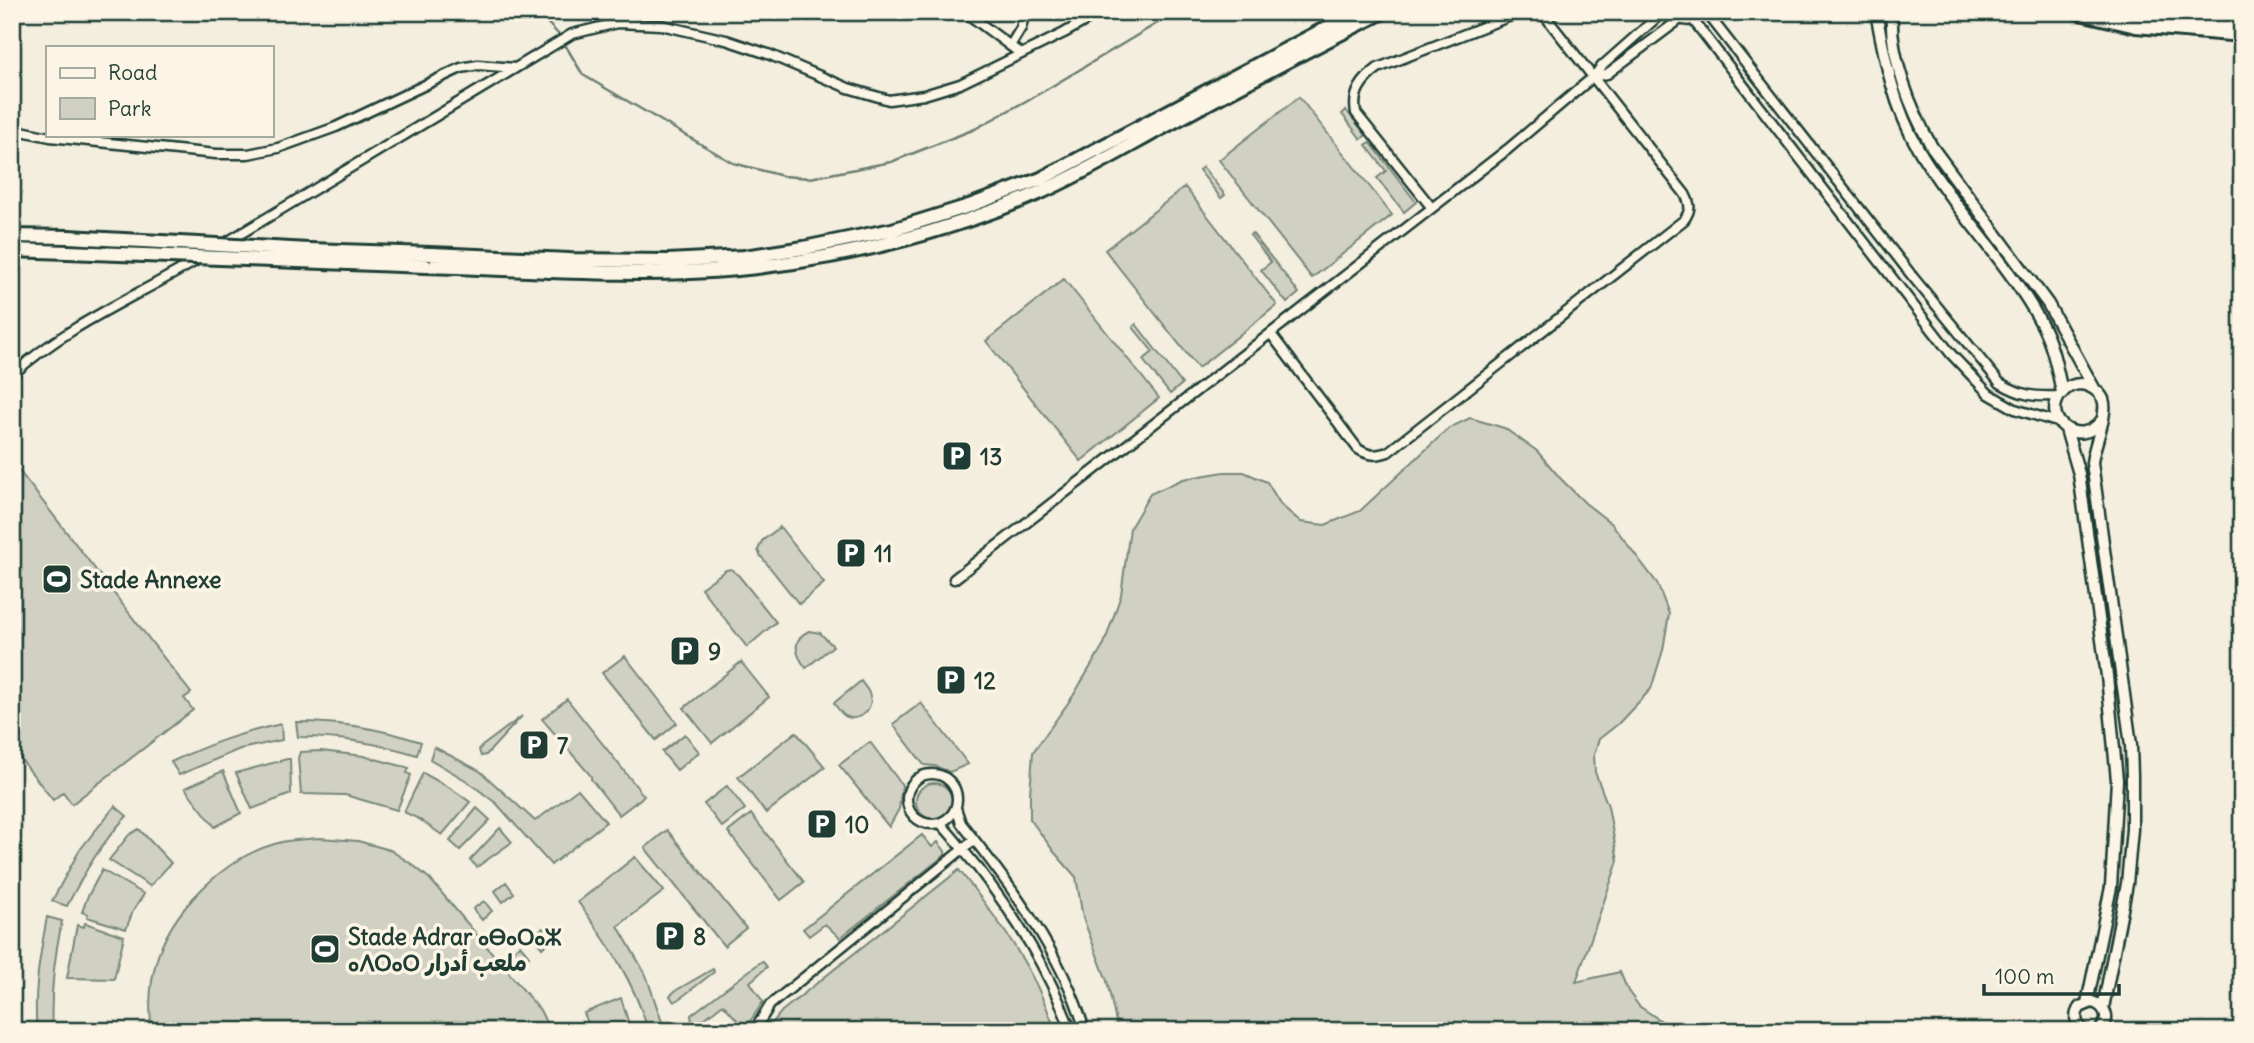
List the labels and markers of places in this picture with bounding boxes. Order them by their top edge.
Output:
parking icon: 13 [940,439,974,473]
place label: 13 [980,442,1002,471]
parking icon: 11 [834,536,868,570]
place label: 11 [874,539,892,568]
sports icon: Stade Annexe [40,562,74,596]
place label: Stade Annexe [80,565,221,594]
parking icon: 9 [668,634,702,668]
place label: 9 [708,637,721,666]
parking icon: 12 [934,663,968,697]
place label: 12 [974,666,996,695]
parking icon: 7 [517,728,551,762]
place label: 7 [557,731,569,760]
parking icon: 10 [805,807,839,841]
place label: 10 [845,810,869,839]
parking icon: 8 [653,919,687,953]
place label: Stade Adrar ⴰⴱⴰⵔⴰⵣ ⴰⴷⵔⴰⵔ ملعب أدرار [348,922,562,977]
place label: 8 [693,922,706,951]
sports icon: Stade Adrar ⴰⴱⴰⵔⴰⵣ ⴰⴷⵔⴰⵔ ملعب أدرار [308,932,342,966]

